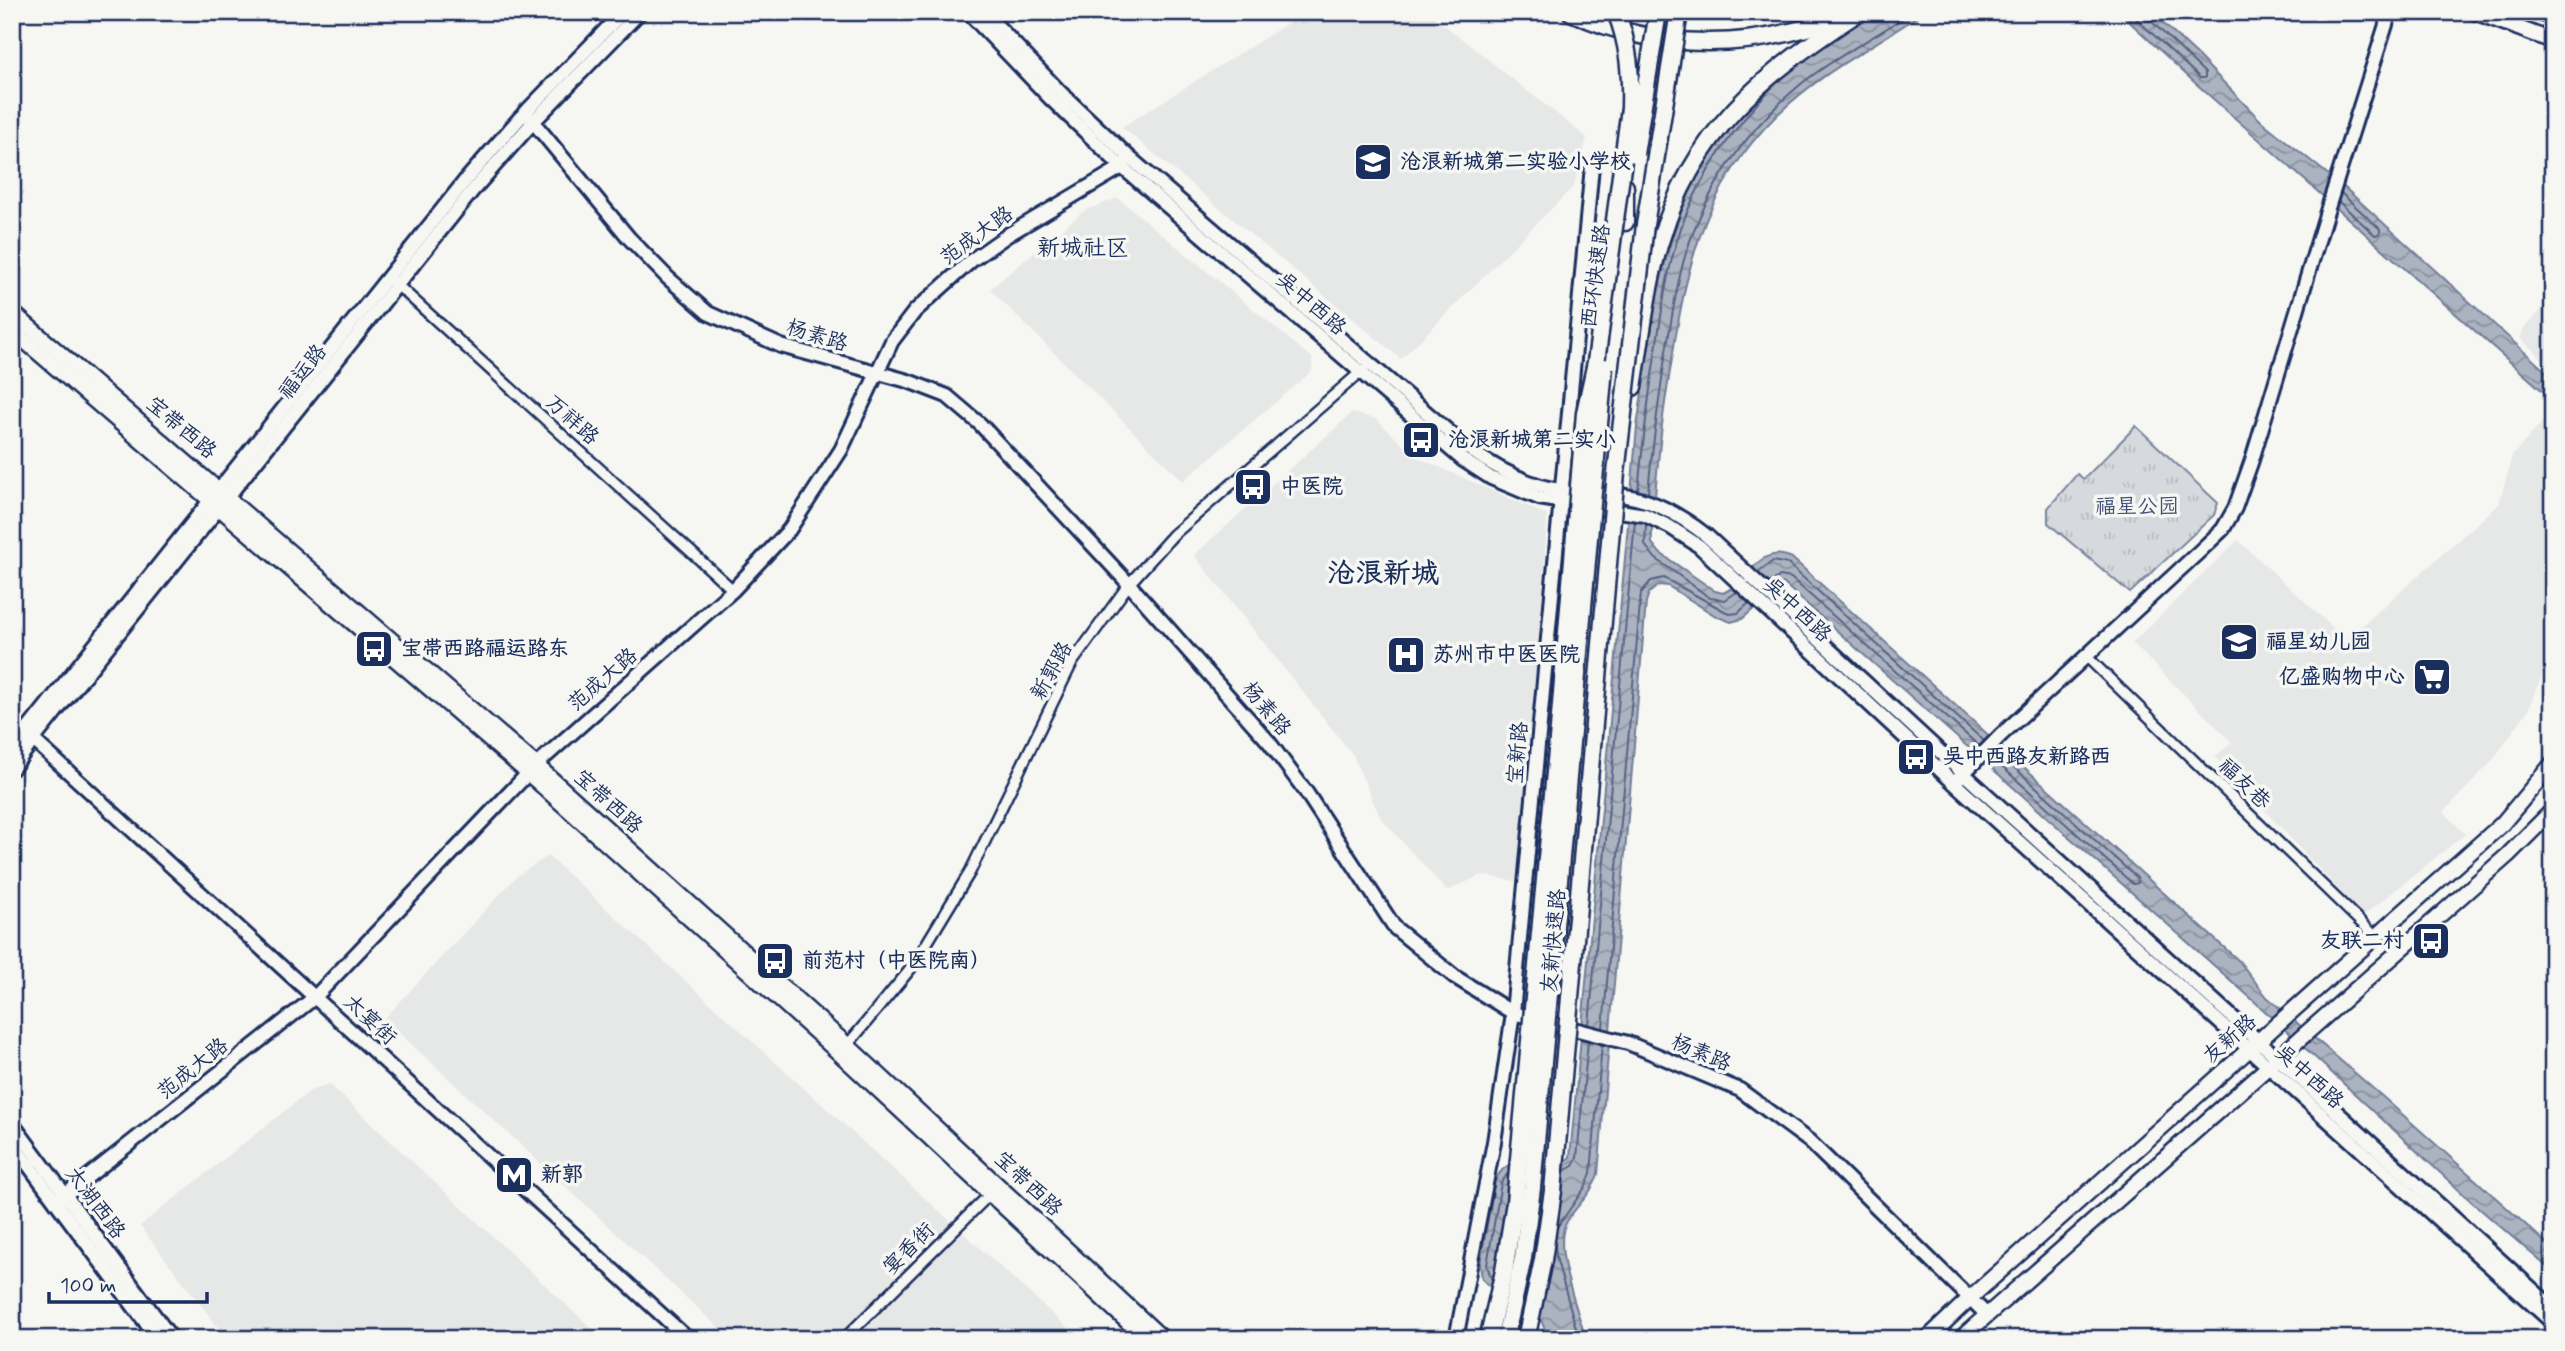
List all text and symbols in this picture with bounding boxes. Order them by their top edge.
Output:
school or university icon: 沧浪新城第二实验小学校 [1352,141,1394,183]
place label: 沧浪新城第二实验小学校 [1400,148,1631,176]
street label: 范成大路 [935,200,1019,272]
street label: 西环快速路 [1575,222,1617,330]
district label: 新城社区 [1037,234,1129,264]
street label: 吴中西路 [1270,266,1352,342]
street label: 杨素路 [783,313,851,359]
street label: 福运路 [273,339,333,405]
street label: 万祥路 [539,389,605,451]
street label: 宝带西路 [140,390,222,466]
bus stop icon: 沧浪新城第二实小 [1400,419,1442,461]
place label: 沧浪新城第二实小 [1448,426,1616,454]
bus stop icon: 中医院 [1232,466,1274,508]
place label: 中医院 [1280,473,1343,501]
park label: 福星公园 [2095,493,2179,521]
district label: 沧浪新城 [1327,556,1439,593]
street label: 吴中西路 [1757,571,1837,649]
school or university icon: 福星幼儿园 [2218,621,2260,663]
bus stop icon: 宝带西路福运路东 [353,628,395,670]
place label: 福星幼儿园 [2266,628,2371,656]
hospital icon: 苏州市中医医院 [1385,634,1427,676]
place label: 宝带西路福运路东 [401,635,569,663]
street label: 新郭路 [1024,637,1080,705]
place label: 苏州市中医医院 [1433,641,1580,669]
street label: 范成大路 [562,642,644,718]
supermarket icon: 亿盛购物中心 [2411,656,2453,698]
place label: 亿盛购物中心 [2279,663,2405,691]
street label: 杨素路 [1235,676,1297,742]
street label: 宝新路 [1501,720,1535,786]
bus stop icon: 吴中西路友新路西 [1895,736,1937,778]
place label: 吴中西路友新路西 [1943,743,2111,771]
street label: 福友巷 [2212,752,2276,816]
street label: 宝带西路 [567,763,649,841]
street label: 友新快速路 [1535,887,1573,995]
bus stop icon: 友联二村 [2410,920,2452,962]
place label: 友联二村 [2320,927,2404,955]
bus stop icon: 前范村（中医院南） [754,940,796,982]
place label: 前范村（中医院南） [802,947,991,975]
street label: 太宴街 [337,988,403,1052]
street label: 友新路 [2197,1008,2263,1070]
street label: 杨素路 [1667,1028,1735,1078]
street label: 范成大路 [152,1032,234,1106]
street label: 吴中西路 [2268,1038,2350,1116]
street label: 宝带西路 [988,1145,1068,1223]
metro station icon: 新郭 [493,1154,535,1196]
street label: 太湖西路 [59,1161,131,1245]
place label: 新郭 [541,1161,583,1189]
street label: 宴香街 [877,1217,941,1281]
scale bar [49,1260,206,1304]
text: 100 m [60,1272,116,1300]

